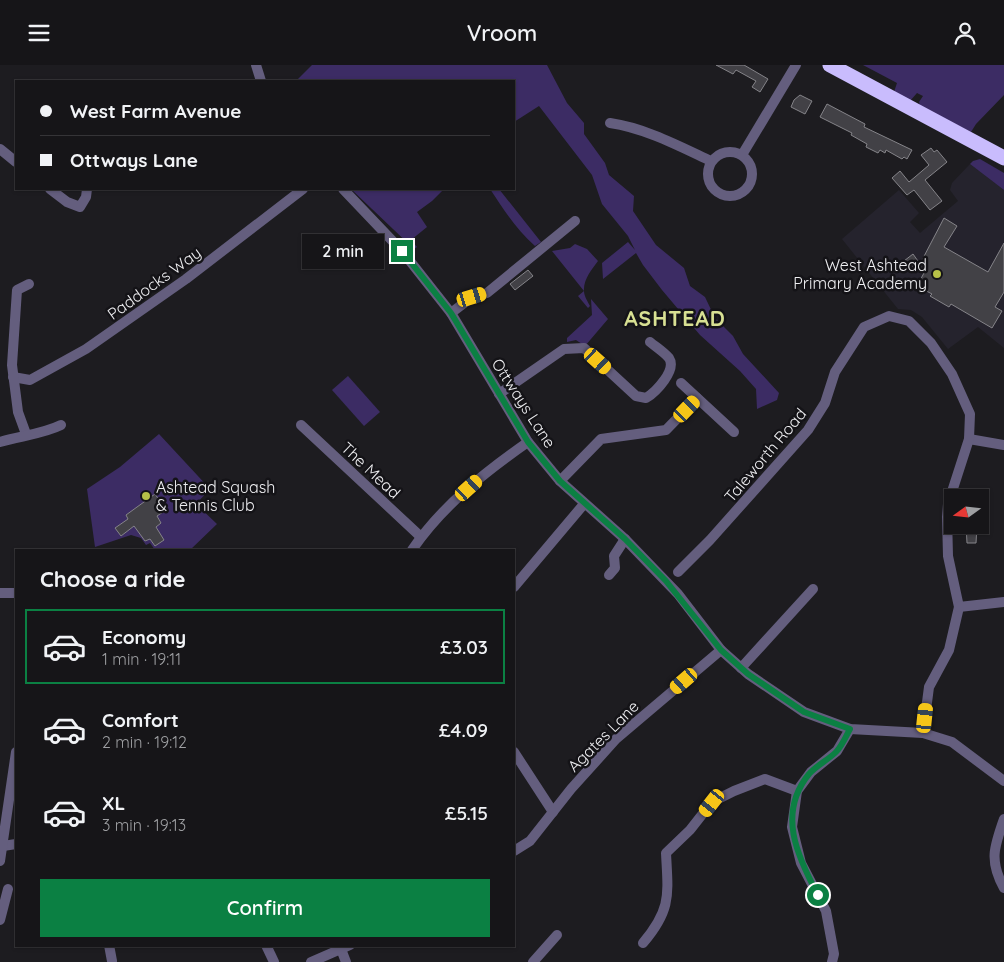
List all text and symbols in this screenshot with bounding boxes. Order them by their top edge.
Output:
icon: menu [25,19,53,47]
text: Vroom [467,19,537,47]
icon: person [951,19,979,47]
text: West Farm Avenue [70,99,242,123]
text: Ottways Lane [70,148,198,172]
callout: 2 min [302,233,384,269]
route end [391,240,413,262]
text: 2 min [322,241,364,261]
street label: Paddocks Way [103,242,205,324]
place label: West Ashtead Primary Academy [793,255,927,293]
marker: West Ashtead Primary Academy [931,268,943,280]
car [455,285,488,309]
district label: ASHTEAD [624,305,726,331]
car [581,345,614,377]
street label: Ottways Lane [488,354,560,452]
car [671,393,702,425]
street label: Taleworth Road [720,404,810,506]
street label: The Mead [337,437,405,503]
car [452,472,485,504]
place label: Ashtead Squash & Tennis Club [156,477,275,515]
north arrow [944,489,989,534]
map controls [944,489,989,534]
marker: Ashtead Squash & Tennis Club [140,490,152,502]
text: Choose a ride [40,565,185,593]
icon: car [42,624,87,669]
text: Economy [102,625,186,649]
text: £3.03 [440,635,488,659]
text: 1 min · 19:11 [102,649,181,669]
car [667,665,700,697]
street label: Agates Lane [563,696,643,776]
car [915,702,934,734]
icon: car [42,707,87,752]
text: Comfort [102,708,179,732]
text: £4.09 [439,718,488,742]
text: 2 min · 19:12 [102,732,187,752]
car [696,787,727,819]
icon: car [42,790,87,835]
text: XL [102,791,125,815]
text: £5.15 [445,801,488,825]
text: 3 min · 19:13 [102,815,186,835]
button: Confirm [40,879,490,937]
route start [807,884,829,906]

